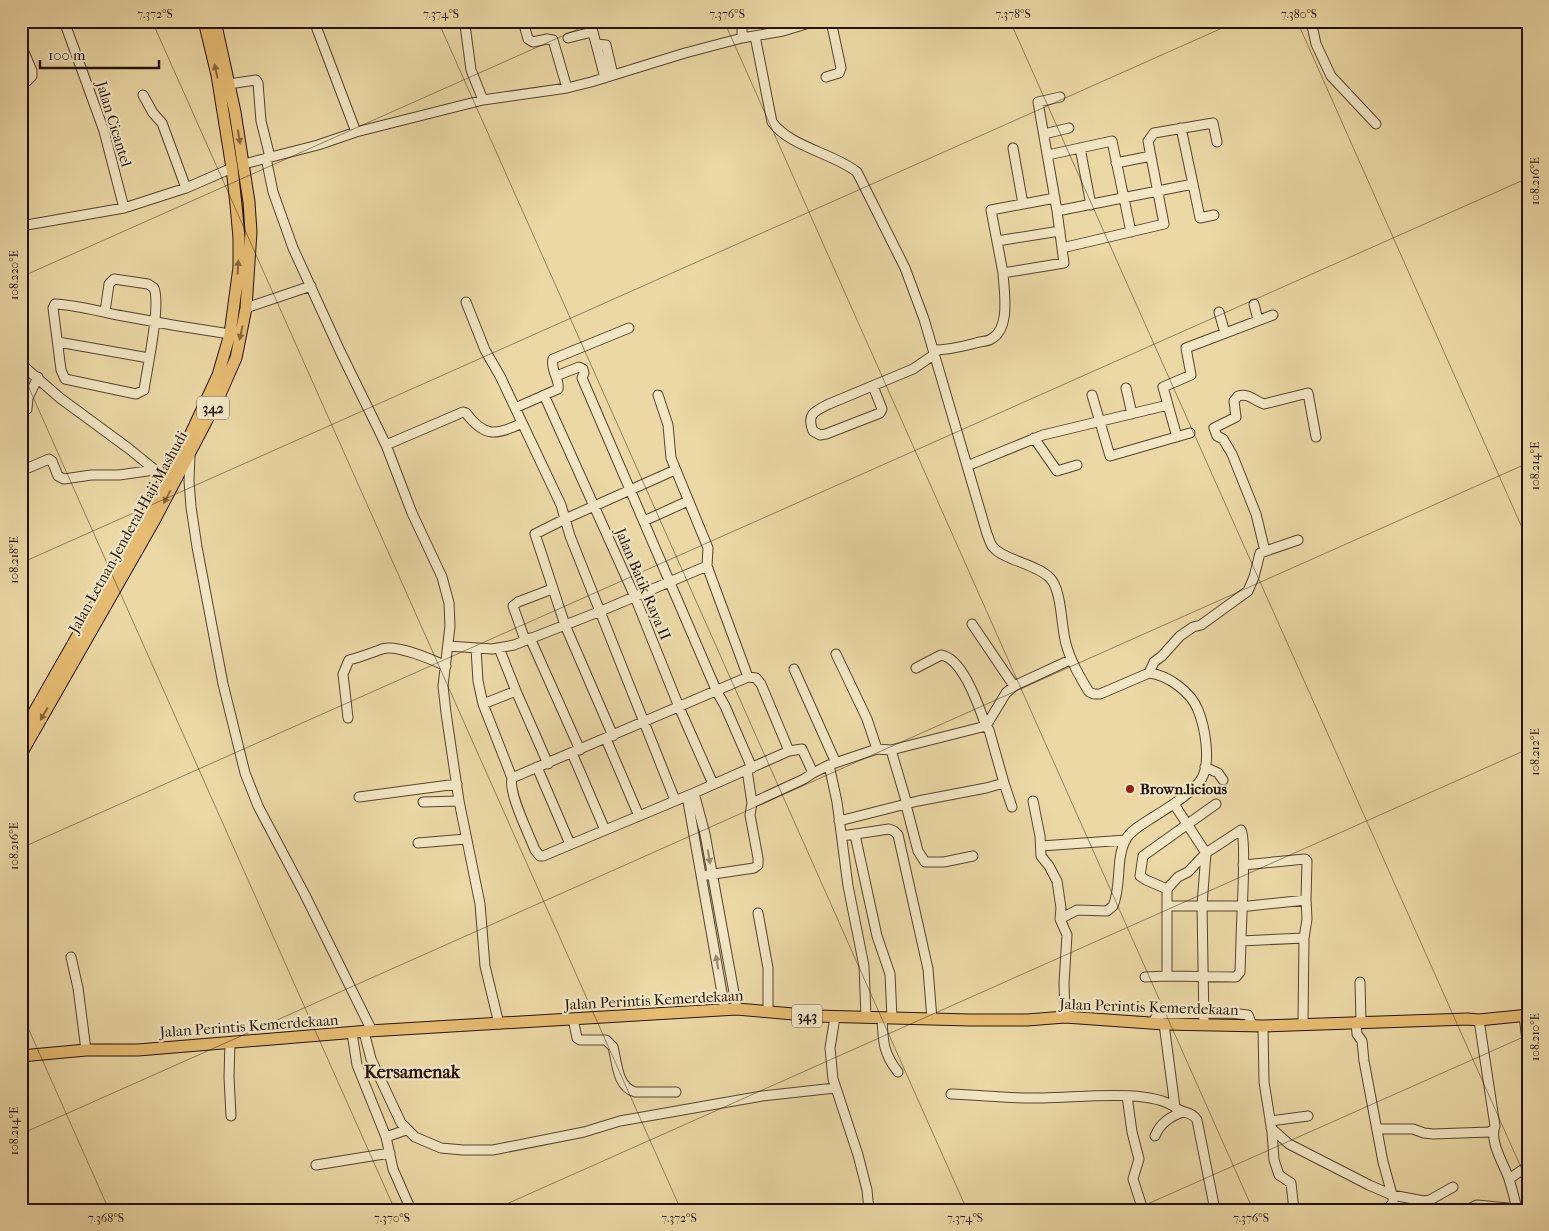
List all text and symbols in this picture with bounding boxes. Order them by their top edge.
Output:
text: 7.372°S [137,7,173,21]
text: 7.374°S [423,7,459,21]
text: 7.376°S [709,7,745,21]
text: 7.378°S [995,7,1031,21]
text: 7.380°S [1281,7,1317,21]
scale bar [40,38,159,70]
text: 100 m [48,46,86,64]
one-way arrow [212,63,220,78]
street label: Jalan Cicantel [92,78,136,169]
one-way arrow [236,130,244,146]
text: 108.216°E [1528,157,1542,205]
text: 108.220°E [7,250,21,300]
one-way arrow [235,258,243,274]
one-way arrow [237,326,245,341]
road number: 342 [197,396,229,419]
street label: Jalan Letnan Jenderal Haji Mashudi [64,427,191,637]
text: 108.214°E [1528,442,1542,490]
one-way arrow [163,489,171,504]
street label: Jalan Batik Raya II [611,524,675,643]
text: 108.218°E [7,536,21,584]
one-way arrow [40,707,48,722]
text: 108.212°E [1528,728,1542,776]
place label: Brown.licious [1140,780,1227,798]
marker: Brown.licious [1124,783,1136,795]
text: 108.216°E [7,822,21,870]
one-way arrow [706,850,714,866]
one-way arrow [712,953,720,969]
street label: Jalan Perintis Kemerdekaan [563,986,744,1014]
street label: Jalan Perintis Kemerdekaan [1058,995,1239,1019]
road number: 343 [792,1004,822,1028]
street label: Jalan Perintis Kemerdekaan [158,1011,339,1041]
text: 108.210°E [1528,1013,1542,1061]
district label: Kersamenak [364,1062,461,1083]
text: 108.214°E [7,1107,21,1155]
text: 7.368°S [88,1211,124,1225]
text: 7.370°S [374,1211,410,1225]
text: 7.372°S [661,1211,697,1225]
text: 7.374°S [947,1211,983,1225]
text: 7.376°S [1233,1211,1269,1225]

